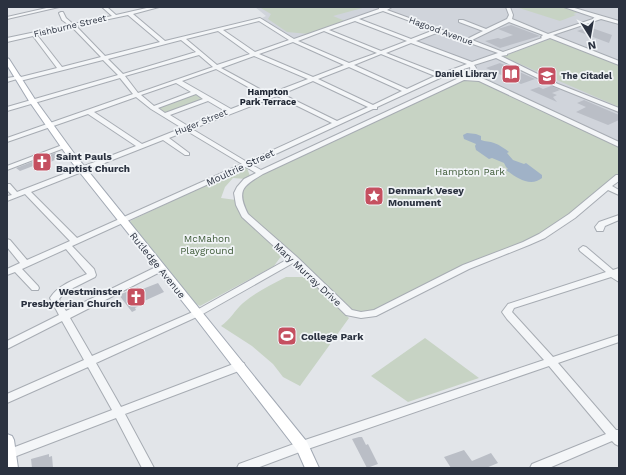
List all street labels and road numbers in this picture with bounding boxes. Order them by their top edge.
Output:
street label: Fishburne Street [33,13,107,39]
street label: Hagood Avenue [408,15,474,47]
street label: Huger Street [173,107,229,137]
street label: Moultrie Street [204,147,277,188]
street label: Rutledge Avenue [128,230,188,301]
street label: Mary Murray Drive [272,240,344,308]

